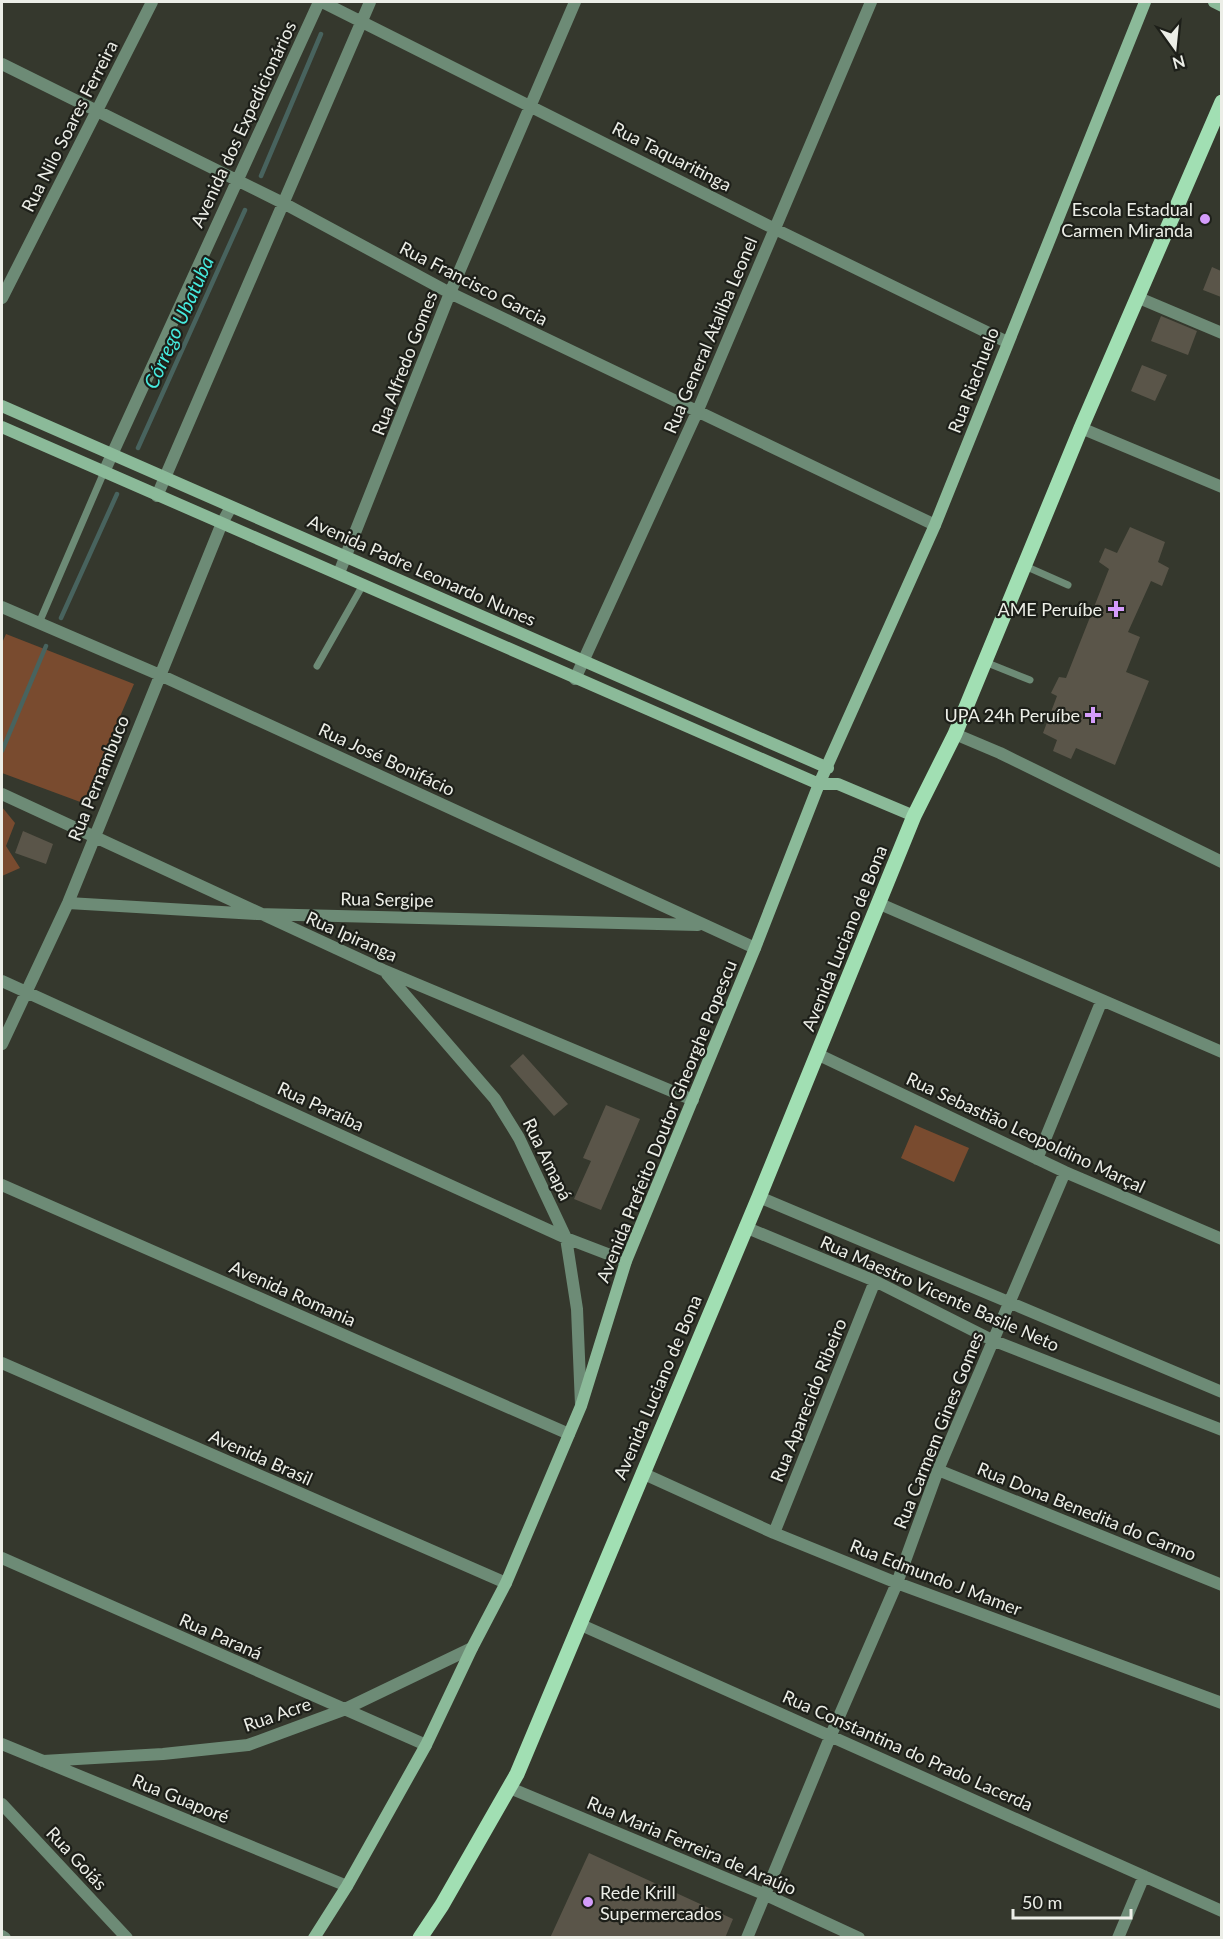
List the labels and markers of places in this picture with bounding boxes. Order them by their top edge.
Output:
place label: Escola Estadual Carmen Miranda [1061,198,1193,241]
marker: Escola Estadual Carmen Miranda [1198,212,1212,226]
place label: AME Peruíbe [997,598,1102,620]
marker: AME Peruíbe [1107,600,1125,618]
place label: UPA 24h Peruíbe [944,704,1080,726]
marker: UPA 24h Peruíbe [1084,706,1102,724]
place label: Rede Krill Supermercados [600,1881,722,1924]
marker: Rede Krill Supermercados [581,1895,595,1909]

